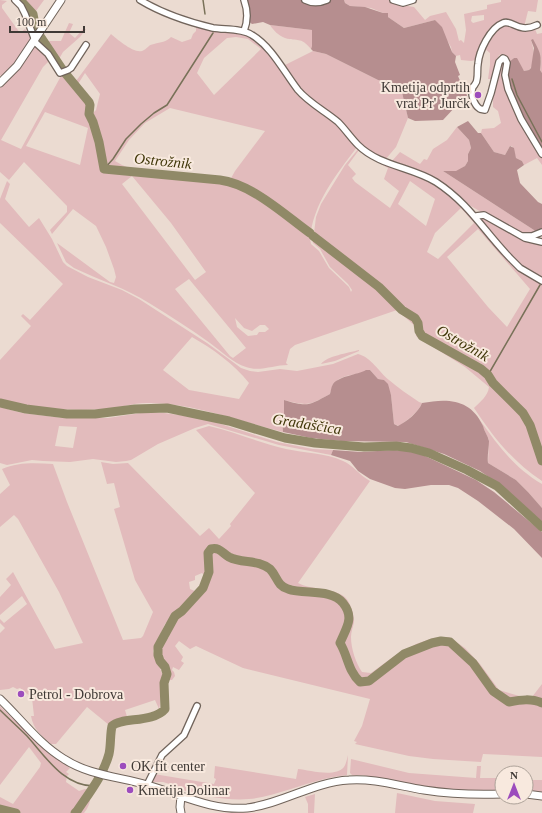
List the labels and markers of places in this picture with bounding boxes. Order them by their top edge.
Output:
place label: Kmetija odprtih vrat Pr' Jurčk [381,80,470,111]
marker: Kmetija odprtih vrat Pr' Jurčk [473,90,483,100]
place label: Petrol - Dobrova [29,687,124,702]
marker: Petrol - Dobrova [16,689,26,699]
place label: OK fit center [131,759,205,774]
marker: OK fit center [118,761,128,771]
place label: Kmetija Dolinar [138,783,230,798]
marker: Kmetija Dolinar [125,785,135,795]

